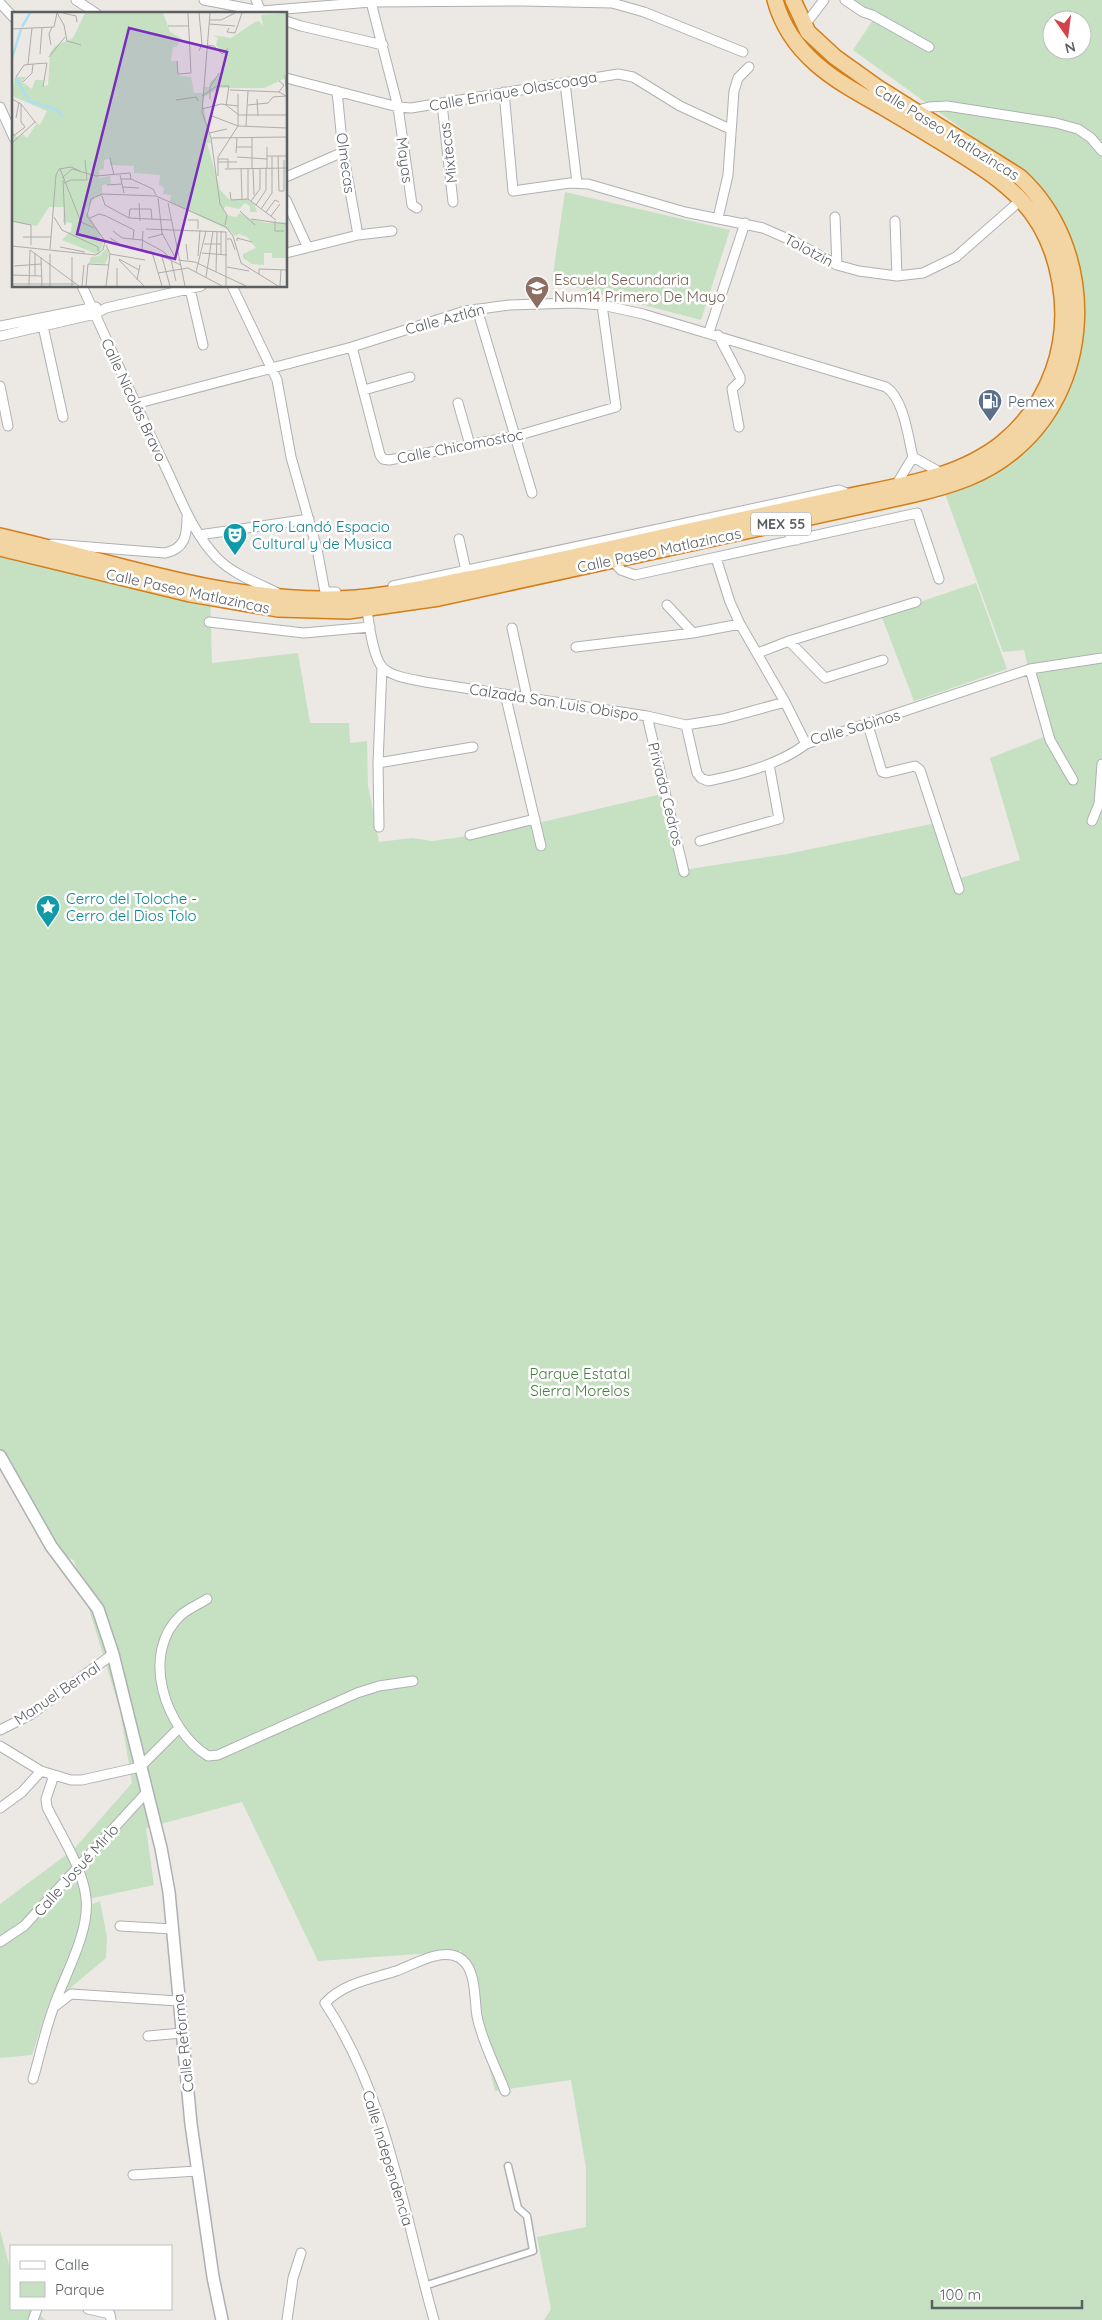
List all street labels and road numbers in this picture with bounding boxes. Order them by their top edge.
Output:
street label: Calle Enrique Olascoaga [428,67,598,115]
street label: Calle Paseo Matlazincas [871,80,1023,184]
street label: Mixtecas [435,122,461,184]
street label: Olmecas [332,131,360,195]
street label: Mayas [392,136,418,184]
street label: Tolotzin [781,229,837,271]
street label: Calle Aztlán [403,299,487,339]
street label: Calle Nicolás Bravo [97,335,171,465]
street label: Calle Chicomostoc [395,424,525,468]
road number: MEX 55 [751,512,811,536]
street label: Calle Paseo Matlazincas [575,523,743,577]
street label: Calle Paseo Matlazincas [104,564,272,618]
street label: Calzada San Luis Obispo [468,679,640,725]
street label: Calle Sabinos [808,705,902,749]
street label: Privada Cedros [644,740,688,848]
street label: Manuel Bernal [10,1657,104,1729]
street label: Calle Josué Mirlo [30,1820,122,1920]
street label: Calle Reforma [168,1993,198,2093]
street label: Calle Independencia [358,2088,418,2228]

